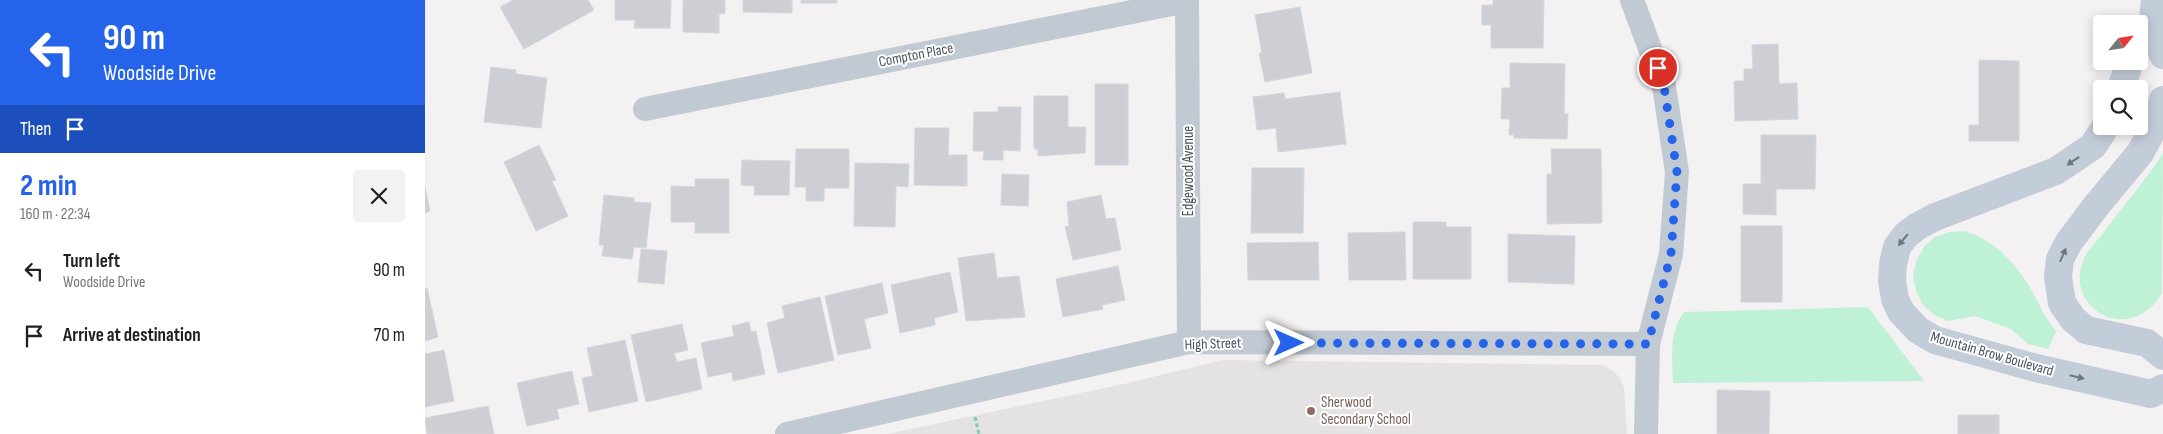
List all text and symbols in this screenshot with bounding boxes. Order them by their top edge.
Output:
north arrow [2093,15,2147,70]
map controls [2093,15,2148,135]
text: 90 m [103,17,165,60]
icon: left [20,20,85,85]
street label: Compton Place [877,38,955,72]
pin [1637,47,1679,89]
icon: arrive [1644,54,1672,82]
text: Woodside Drive [103,60,216,87]
button: search [2093,80,2148,135]
icon: arrive [61,115,89,143]
text: Then [20,118,51,141]
street label: Edgewood Avenue [1179,126,1198,216]
one-way arrow [2066,156,2079,166]
text: 2 min [20,168,77,204]
button: close [353,170,405,222]
text: 160 m · 22:34 [20,205,90,224]
one-way arrow [1898,233,1909,246]
one-way arrow [2059,248,2067,262]
text: Turn left [63,250,120,273]
icon: left [20,257,48,285]
text: 90 m [373,259,405,282]
text: Woodside Drive [63,273,145,292]
position arrow [1262,316,1314,368]
icon: arrive [20,322,48,350]
text: Arrive at destination [63,324,201,347]
text: 70 m [374,324,405,347]
street label: Mountain Brow Boulevard [1928,327,2056,381]
street label: High Street [1184,333,1242,354]
one-way arrow [2069,374,2085,382]
place label: Sherwood Secondary School [1321,393,1411,429]
marker: Sherwood Secondary School [1305,405,1317,417]

